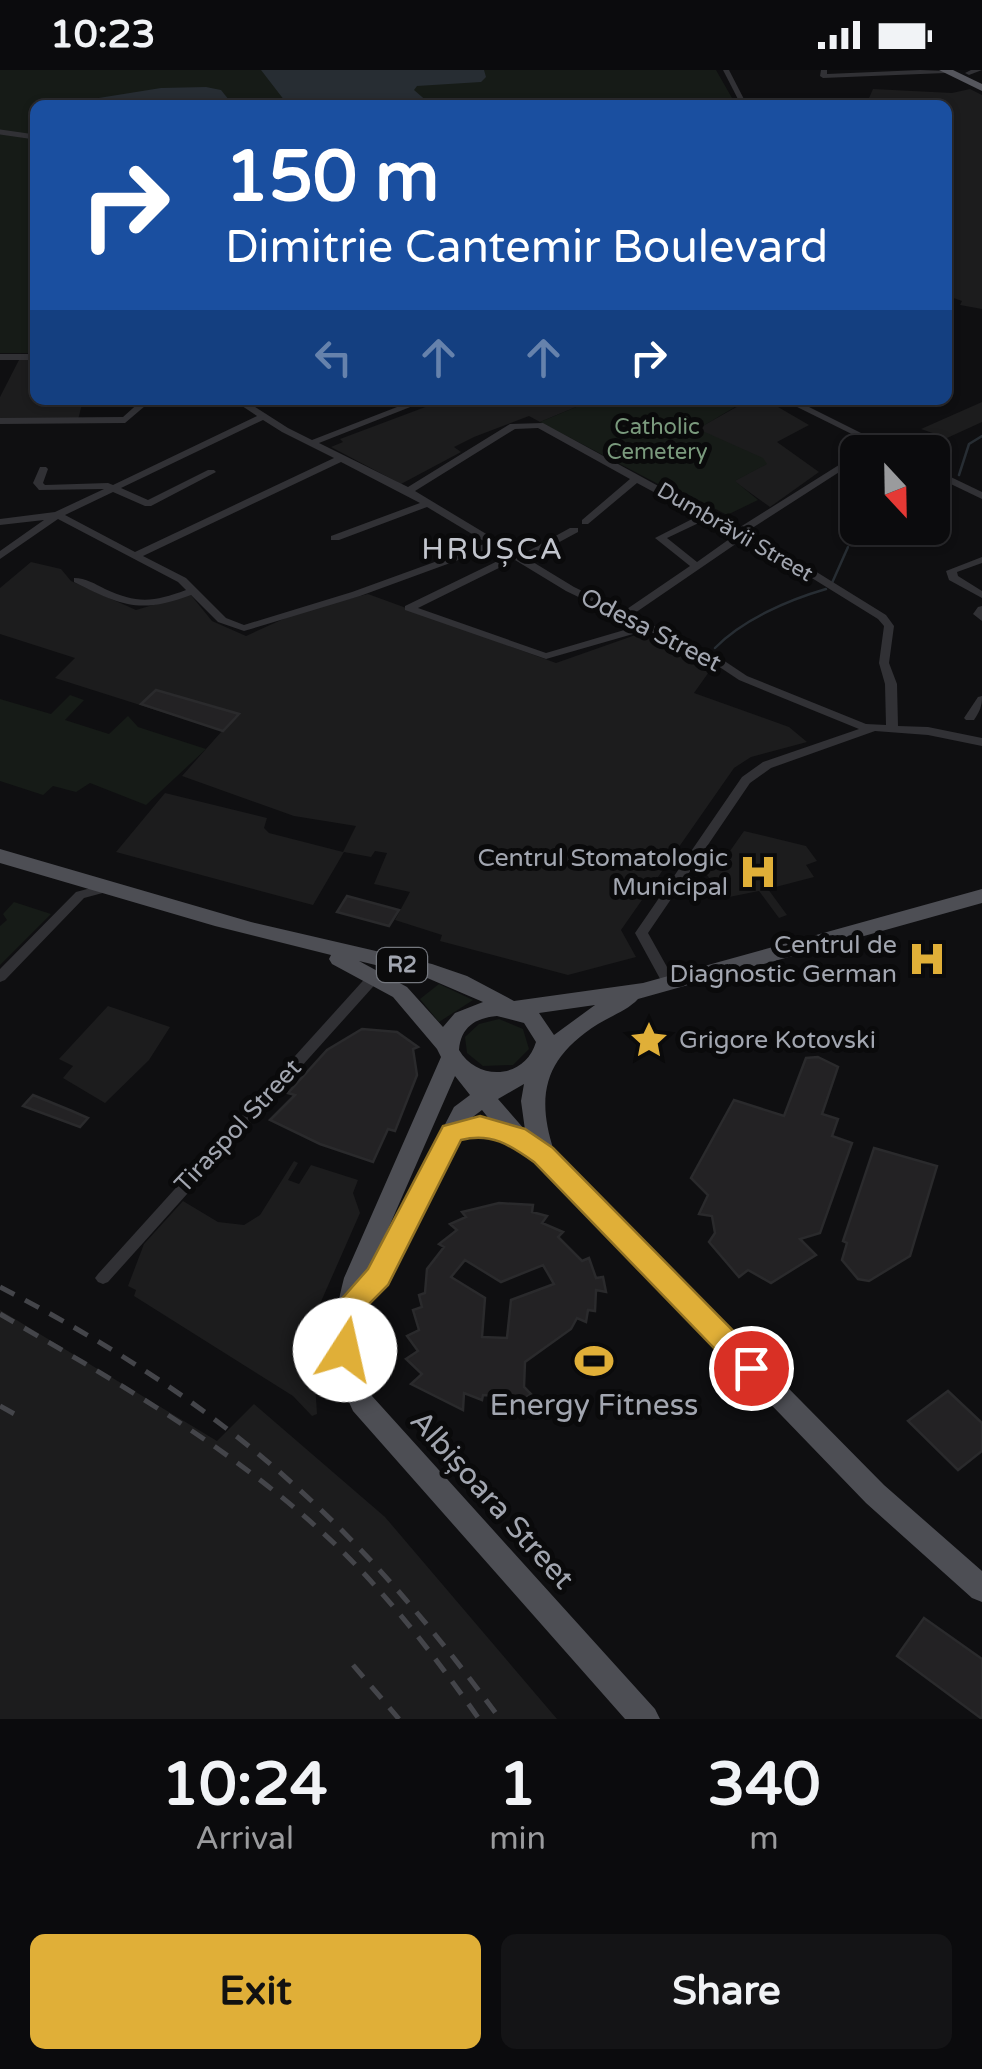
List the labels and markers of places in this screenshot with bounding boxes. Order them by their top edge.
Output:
place label: Centrul Stomatologic Municipal [477,843,728,902]
hospital icon: Centrul Stomatologic Municipal [737,851,779,893]
place label: Centrul de Diagnostic German [670,930,897,989]
hospital icon: Centrul de Diagnostic German [906,938,948,980]
place icon: Grigore Kotovski [628,1019,670,1061]
place label: Grigore Kotovski [679,1025,876,1055]
pin [709,1326,794,1411]
sports icon: Energy Fitness [573,1340,615,1382]
place label: Energy Fitness [490,1387,698,1424]

